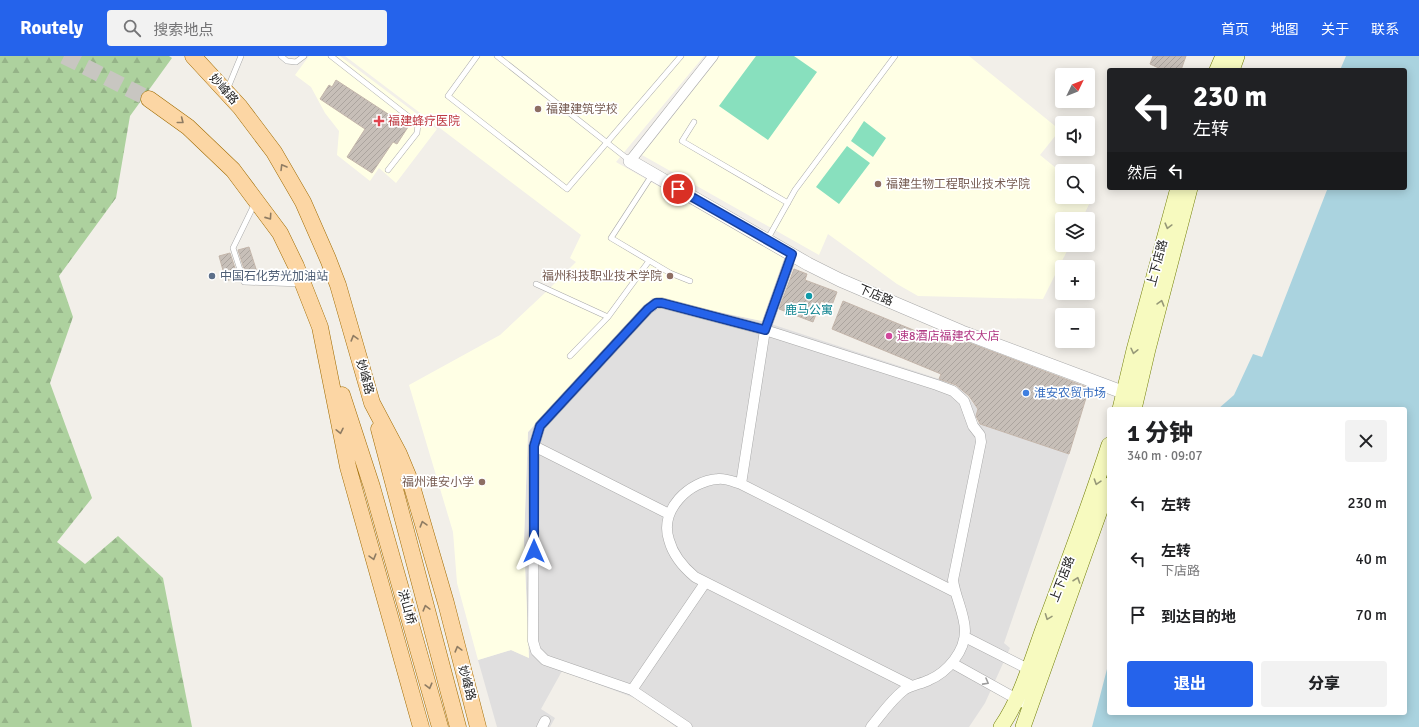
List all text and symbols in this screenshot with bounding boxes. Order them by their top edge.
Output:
search box [107,10,387,46]
text: Routely [20,16,83,40]
icon: search [121,17,143,39]
text: 搜索地点 [153,21,213,39]
text: 首页 [1221,21,1249,38]
text: 地图 [1271,21,1299,38]
text: 关于 [1321,21,1349,38]
text: 联系 [1371,21,1399,38]
north arrow [1055,68,1095,108]
map controls [1055,68,1095,348]
street label: 妙峰路 [206,71,241,108]
text: 230 m [1193,80,1267,114]
icon: left [1127,84,1179,136]
place label: 福建建筑学校 [546,102,618,117]
marker: 福建建筑学校 [533,104,543,114]
place label: 福建蜂疗医院 [388,114,460,129]
marker: 福建蜂疗医院 [373,115,385,127]
button: sound [1055,116,1095,156]
one-way arrow [177,117,184,124]
text: 左转 [1193,118,1229,140]
icon: left [1165,160,1187,182]
one-way arrow [281,164,288,171]
button: search [1055,164,1095,204]
text: 然后 [1127,164,1157,182]
pin [661,172,695,206]
place label: 福建生物工程职业技术学院 [886,177,1030,192]
icon: arrive [667,178,689,200]
marker: 福建生物工程职业技术学院 [873,179,883,189]
button: layers [1055,212,1095,252]
one-way arrow [264,213,272,220]
one-way arrow [1164,222,1172,229]
street label: 上下店路 [1144,238,1171,288]
button: + [1055,260,1095,300]
place label: 中国石化劳光加油站 [220,269,328,284]
place label: 福州科技职业技术学院 [542,269,662,284]
marker: 中国石化劳光加油站 [207,271,217,281]
marker: 福州科技职业技术学院 [665,271,675,281]
street label: 下店路 [856,282,895,309]
marker: 鹿马公寓 [804,291,814,301]
one-way arrow [1156,300,1164,307]
place label: 鹿马公寓 [785,303,833,318]
button: − [1055,308,1095,348]
place label: 速8酒店福建农大店 [897,329,999,344]
marker: 速8酒店福建农大店 [884,331,894,341]
one-way arrow [350,335,359,342]
one-way arrow [1130,347,1139,354]
street label: 妙峰路 [352,358,377,397]
place label: 淮安农贸市场 [1034,386,1106,401]
marker: 淮安农贸市场 [1021,388,1031,398]
text: 1 分钟 [1127,418,1193,448]
button: close [1345,420,1387,462]
one-way arrow [336,428,344,434]
text: 340 m · 09:07 [1127,448,1203,464]
place label: 福州淮安小学 [402,475,474,490]
marker: 福州淮安小学 [477,477,487,487]
one-way arrow [1093,478,1102,485]
icon: left [1127,492,1149,514]
text: 230 m [1347,494,1387,512]
text: 左转 [1161,496,1191,514]
one-way arrow [419,520,427,527]
position arrow [513,530,555,572]
text: 左转 [1161,542,1191,560]
icon: left [1127,548,1149,570]
text: 40 m [1356,550,1387,568]
one-way arrow [368,553,377,560]
street label: 上下店路 [1047,554,1078,604]
text: 下店路 [1161,563,1200,579]
one-way arrow [1072,576,1081,583]
street label: 洪山桥 [394,588,419,627]
icon: arrive [1127,604,1149,626]
one-way arrow [422,605,431,612]
text: 70 m [1356,606,1387,624]
text: 到达目的地 [1161,608,1236,626]
one-way arrow [1044,613,1052,620]
one-way arrow [454,645,462,652]
button: 退出 [1127,661,1253,707]
button: 分享 [1261,661,1387,707]
street label: 妙峰路 [455,664,478,702]
one-way arrow [982,677,989,685]
one-way arrow [424,682,433,689]

